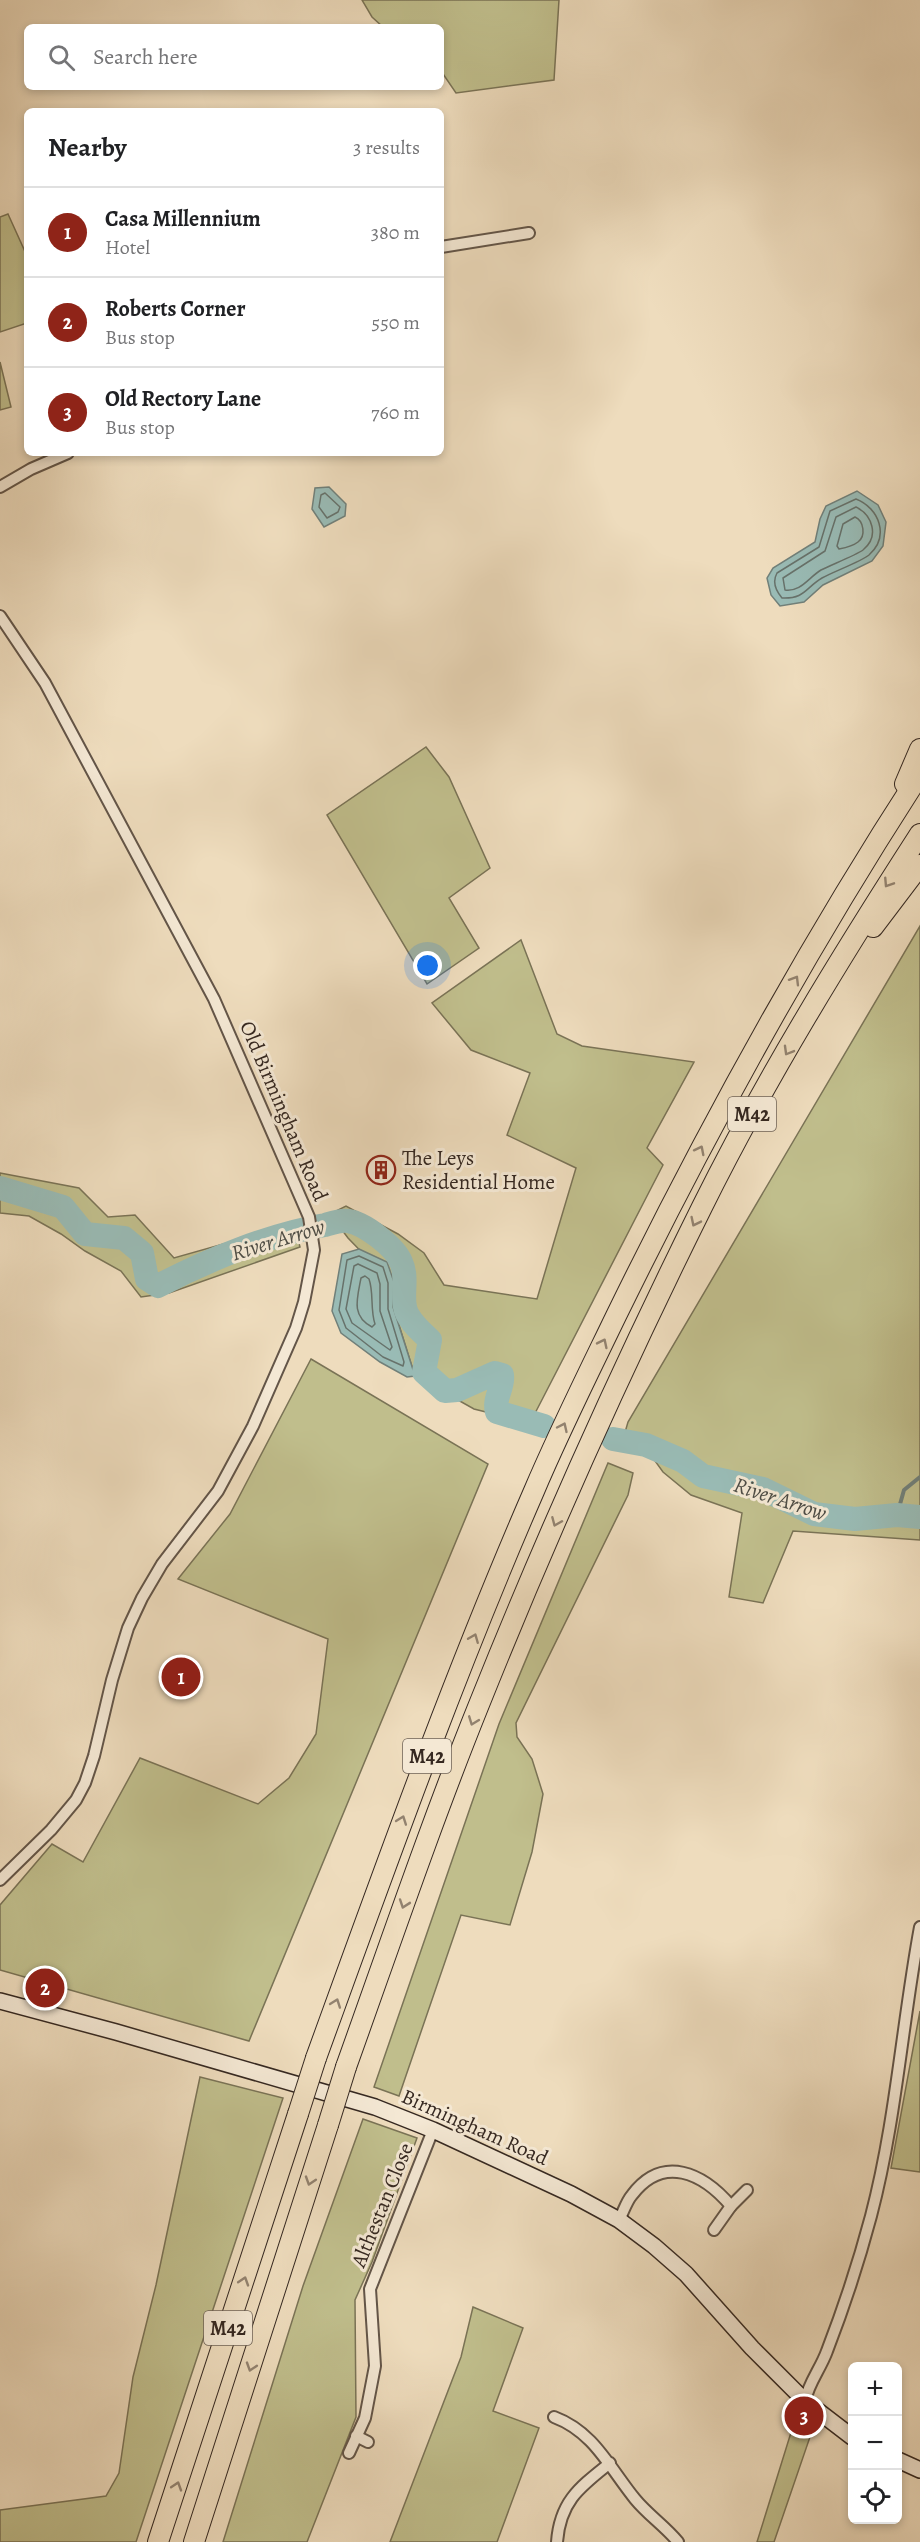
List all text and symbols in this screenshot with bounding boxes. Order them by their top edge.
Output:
search box [24,24,444,90]
icon: search [45,41,78,74]
text: Search here [93,42,198,72]
text: Nearby [48,130,127,165]
text: 3 results [353,134,420,161]
text: Casa Millennium [105,204,261,234]
text: 1 [64,219,71,246]
text: 380 m [371,219,420,246]
text: Hotel [105,234,150,261]
text: Roberts Corner [105,294,246,324]
text: 2 [63,309,72,336]
text: 550 m [372,309,420,336]
text: Bus stop [105,324,175,351]
text: Old Rectory Lane [105,384,261,414]
text: 3 [63,399,72,426]
text: 760 m [371,399,420,426]
text: Bus stop [105,414,175,441]
one-way arrow [885,877,896,888]
your location [413,951,442,980]
one-way arrow [788,976,799,986]
street label: Old Birmingham Road [233,1017,335,1206]
one-way arrow [784,1045,795,1055]
road number: M42 [728,1097,776,1131]
place label: The Leys Residential Home [402,1144,555,1196]
one-way arrow [693,1146,704,1156]
building icon: The Leys Residential Home [365,1154,397,1186]
water label: River Arrow [228,1212,328,1268]
one-way arrow [691,1215,703,1226]
one-way arrow [596,1339,608,1350]
one-way arrow [555,1422,567,1433]
water label: River Arrow [730,1470,830,1528]
one-way arrow [551,1515,563,1526]
one-way arrow [467,1633,479,1644]
pin: 1 [162,1654,201,1700]
one-way arrow [467,1715,480,1726]
road number: M42 [403,1739,451,1773]
one-way arrow [395,1815,408,1825]
one-way arrow [399,1898,412,1909]
pin: 2 [26,1966,64,2010]
one-way arrow [329,1998,342,2009]
street label: Birmingham Road [397,2082,554,2172]
street label: Althestan Close [344,2139,420,2272]
one-way arrow [305,2175,317,2186]
one-way arrow [236,2276,249,2287]
road number: M42 [204,2311,252,2345]
one-way arrow [246,2361,258,2372]
map controls [848,2362,902,2524]
button: + [848,2362,902,2416]
pin: 3 [784,2394,824,2438]
button: − [848,2416,902,2470]
button: locate [848,2470,902,2524]
one-way arrow [169,2481,182,2492]

